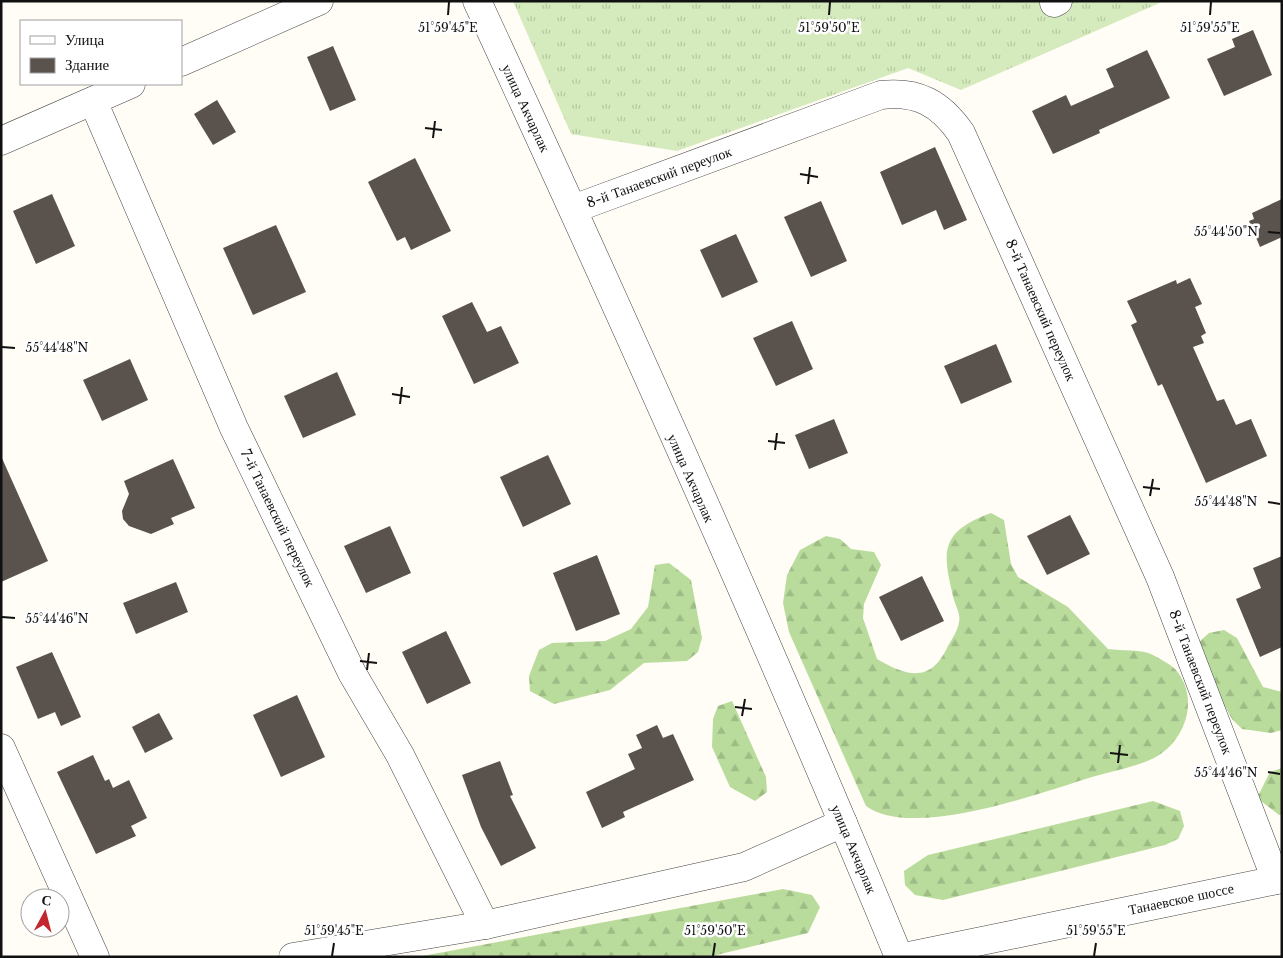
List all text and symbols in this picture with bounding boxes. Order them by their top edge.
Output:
legend [20,20,182,85]
text: 51°59'45"E [418,20,478,35]
text: 51°59'50"E [798,20,860,35]
text: 51°59'55"E [1180,20,1240,35]
text: Улица [65,30,104,49]
text: Здание [65,55,109,74]
street label: улица Акчарлак [498,61,554,155]
street label: 8-й Танаевский переулок [584,142,734,212]
text: 55°44'50"N [1194,224,1258,239]
street label: 8-й Танаевский переулок [1002,236,1080,384]
text: 55°44'48"N [26,340,89,355]
street label: улица Акчарлак [663,431,719,525]
street label: 7-й Танаевский переулок [237,446,319,590]
text: 55°44'48"N [1195,494,1258,509]
street label: 8-й Танаевский переулок [1165,607,1237,757]
text: 55°44'46"N [25,611,89,626]
text: 55°44'46"N [1194,765,1258,780]
street label: улица Акчарлак [827,802,881,896]
street label: Танаевское шоссе [1127,879,1235,919]
north arrow [20,888,70,938]
text: С [40,891,53,910]
text: 51°59'45"E [304,923,364,938]
text: 51°59'50"E [684,923,746,938]
text: 51°59'55"E [1066,923,1126,938]

